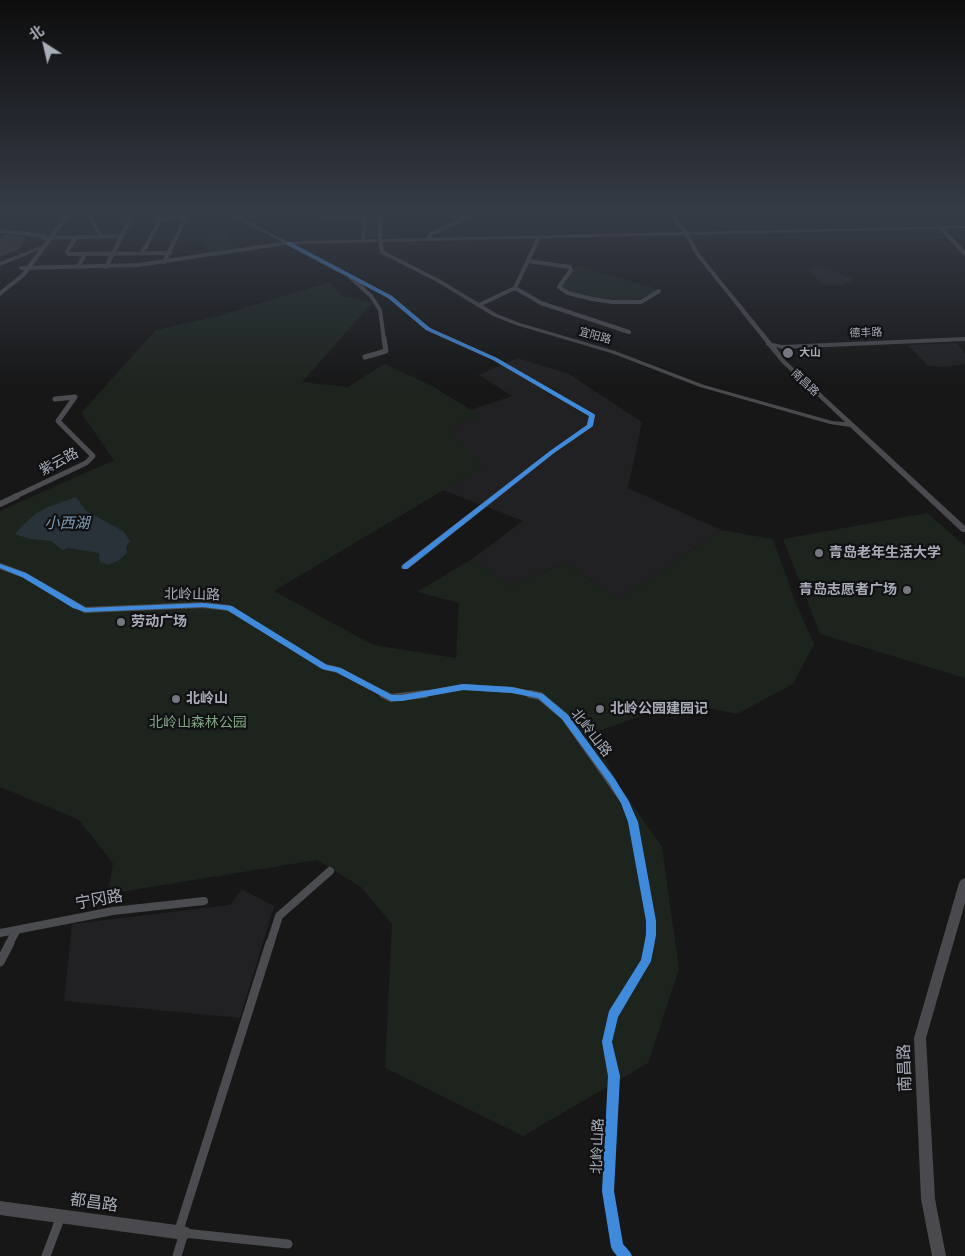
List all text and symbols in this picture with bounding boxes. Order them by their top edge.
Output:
north arrow [20,20,70,70]
text: 北 [26,22,47,43]
street label: 宜阳路 [577,325,613,347]
street label: 德丰路 [849,326,883,340]
marker: 大山 [781,346,795,360]
place label: 大山 [799,346,821,360]
street label: 南昌路 [788,367,822,399]
street label: 紫云路 [37,445,81,479]
water label: 小西湖 [45,515,89,533]
place label: 青岛老年生活大学 [829,545,941,561]
marker: 青岛老年生活大学 [813,547,825,559]
place label: 青岛志愿者广场 [799,582,897,598]
marker: 青岛志愿者广场 [901,584,913,596]
street label: 北岭山路 [164,586,220,604]
place label: 劳动广场 [131,614,187,630]
marker: 劳动广场 [115,616,127,628]
place label: 北岭山 [186,691,228,707]
marker: 北岭山 [170,693,182,705]
place label: 北岭公园建园记 [610,701,708,717]
marker: 北岭公园建园记 [594,703,606,715]
street label: 北岭山路 [567,706,615,760]
park label: 北岭山森林公园 [149,715,247,731]
street label: 宁冈路 [74,886,124,914]
street label: 南昌路 [895,1044,915,1092]
street label: 北岭山路 [589,1118,607,1174]
street label: 都昌路 [69,1190,119,1216]

